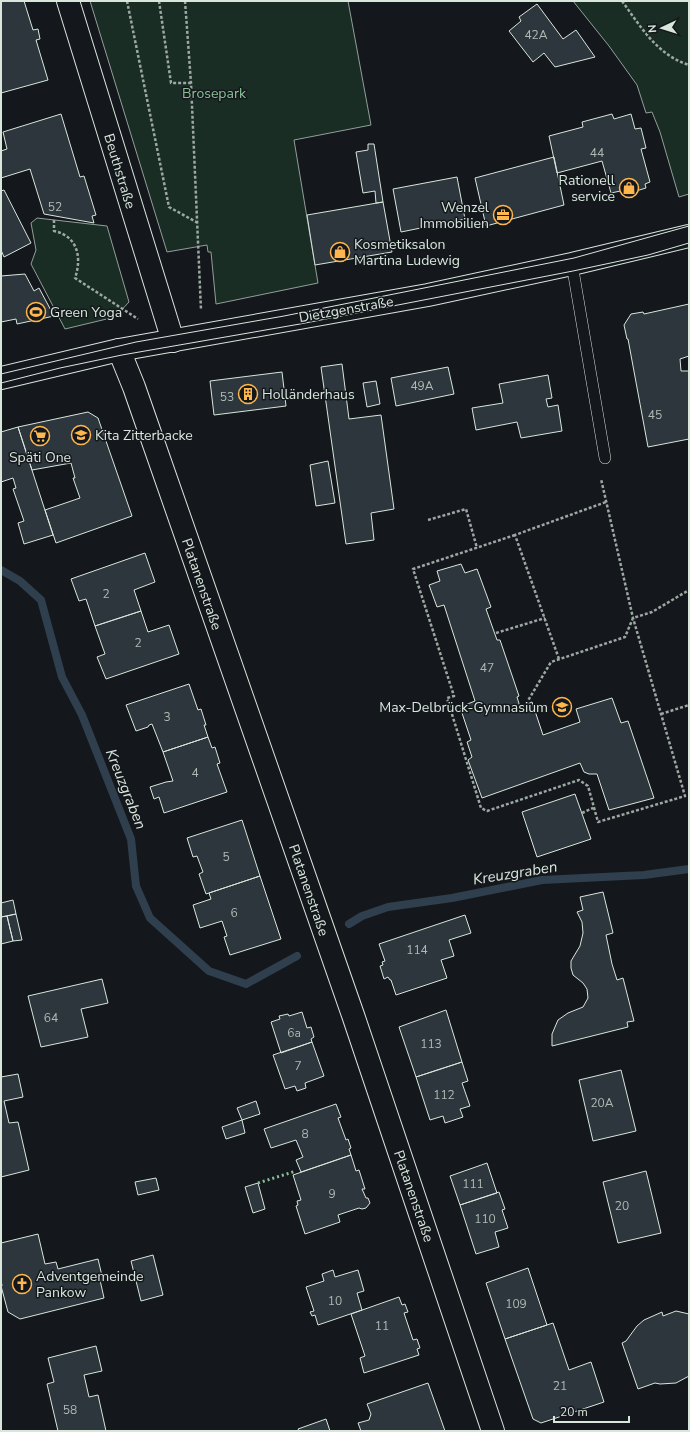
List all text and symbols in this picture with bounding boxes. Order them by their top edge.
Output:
north arrow [642,8,682,48]
text: N [645,24,660,33]
house number: 42A [524,27,548,43]
park label: Brosepark [182,84,247,103]
street label: Beuthstraße [99,131,140,211]
house number: 44 [590,145,604,161]
place label: Rationell service [559,171,616,206]
shop icon: Rationell service [618,177,640,199]
place label: Wenzel Immobilien [419,198,490,233]
house number: 52 [48,199,62,215]
office icon: Wenzel Immobilien [492,204,514,226]
place label: Kosmetiksalon Martina Ludewig [354,235,460,270]
shop icon: Kosmetiksalon Martina Ludewig [329,241,351,263]
street label: Dietzgenstraße [297,292,395,327]
sports icon: Green Yoga [25,301,47,323]
place label: Green Yoga [50,303,122,322]
house number: 49A [410,378,434,394]
building icon: Holländerhaus [237,383,259,405]
place label: Holländerhaus [262,385,355,404]
house number: 53 [220,389,234,405]
house number: 45 [648,407,662,423]
school or university icon: Kita Zitterbacke [70,424,92,446]
supermarket icon: Späti One [29,425,51,447]
place label: Kita Zitterbacke [95,426,193,445]
place label: Späti One [9,448,71,467]
street label: Platanenstraße [177,536,226,633]
house number: 2 [102,586,110,602]
house number: 2 [134,635,142,651]
house number: 47 [480,660,494,676]
school or university icon: Max-Delbrück-Gymnasium [551,696,573,718]
place label: Max-Delbrück-Gymnasium [379,698,548,717]
house number: 3 [163,709,171,725]
water label: Kreuzgraben [101,746,151,832]
house number: 4 [191,765,199,781]
street label: Platanenstraße [284,842,333,939]
house number: 5 [222,849,230,865]
water label: Kreuzgraben [471,856,559,890]
house number: 6 [230,905,238,921]
house number: 114 [406,942,428,958]
house number: 64 [44,1010,58,1026]
house number: 6a [287,1025,301,1041]
house number: 113 [420,1036,442,1052]
house number: 7 [294,1058,302,1074]
house number: 112 [433,1087,455,1103]
house number: 20A [590,1095,614,1111]
house number: 8 [301,1126,309,1142]
street label: Platanenstraße [389,1148,438,1245]
house number: 111 [462,1176,484,1192]
house number: 9 [328,1186,336,1202]
house number: 20 [615,1198,629,1214]
house number: 110 [474,1211,496,1227]
place label: Adventgemeinde Pankow [36,1267,144,1302]
church icon: Adventgemeinde Pankow [11,1273,33,1295]
house number: 10 [328,1293,342,1309]
house number: 109 [505,1296,527,1312]
house number: 11 [375,1318,389,1334]
house number: 21 [553,1378,567,1394]
scale bar [554,1398,629,1424]
house number: 58 [63,1402,77,1418]
text: 20 m [560,1404,588,1420]

